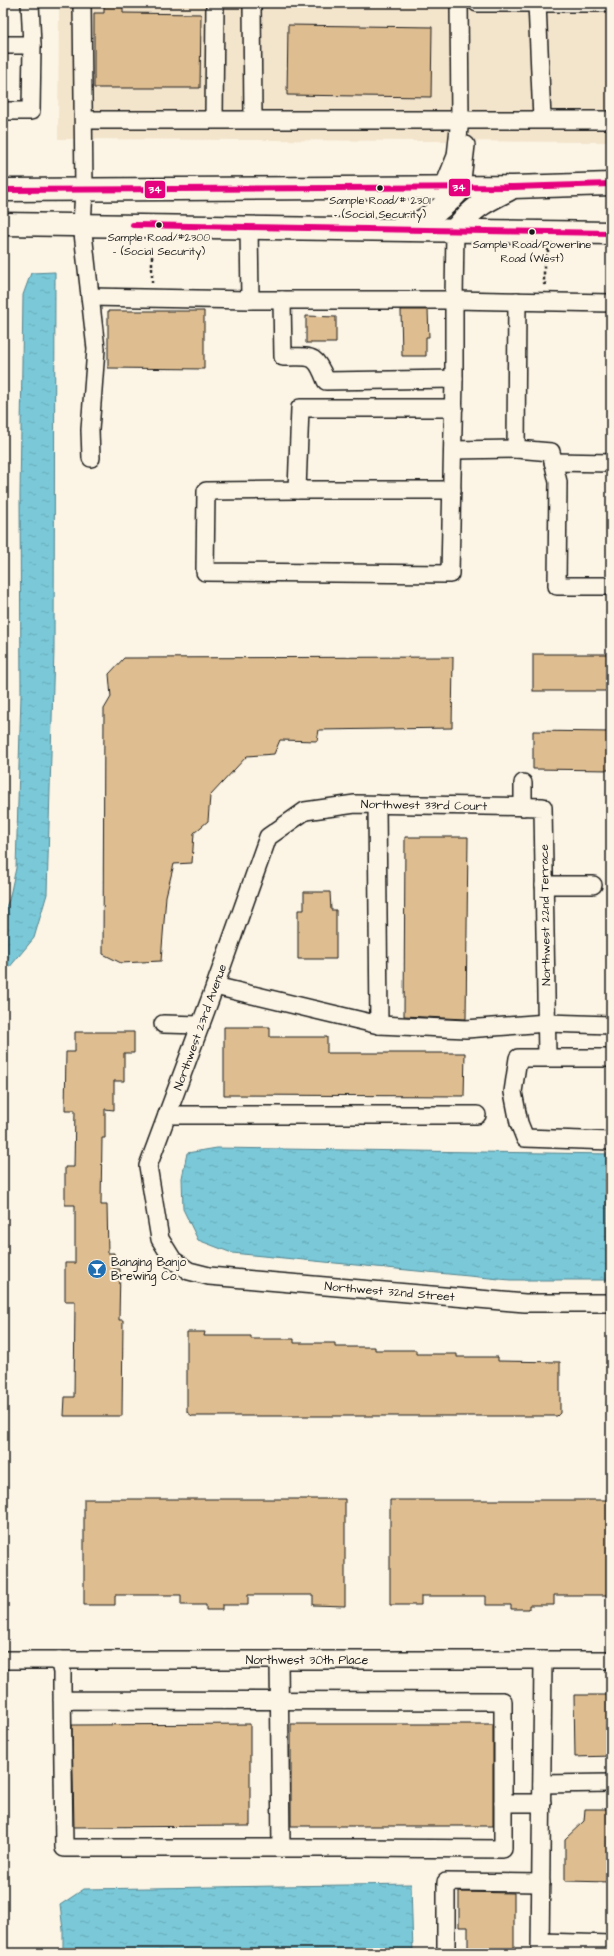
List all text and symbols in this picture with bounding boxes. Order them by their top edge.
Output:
line badge: 34 [448,178,471,197]
line badge: 34 [144,180,166,199]
text: 34 [451,180,466,195]
text: 34 [147,182,162,197]
marker: Sample Road/# 2301 - (Social Security) [375,183,385,193]
place label: Sample Road/# 2301 - (Social Security) [329,193,431,223]
marker: Sample Road/#2300 - (Social Security) [154,220,164,230]
marker: Sample Road/Powerline Road (West) [527,227,537,237]
place label: Sample Road/#2300 - (Social Security) [108,230,210,260]
place label: Sample Road/Powerline Road (West) [473,237,591,266]
street label: Northwest 33rd Court [361,796,487,815]
street label: Northwest 22nd Terrace [536,844,555,986]
street label: Northwest 23rd Avenue [170,961,231,1093]
place label: Banging Banjo Brewing Co. [111,1254,186,1286]
bar icon: Banging Banjo Brewing Co. [86,1258,108,1280]
street label: Northwest 32nd Street [324,1278,456,1306]
street label: Northwest 30th Place [246,1652,369,1669]

